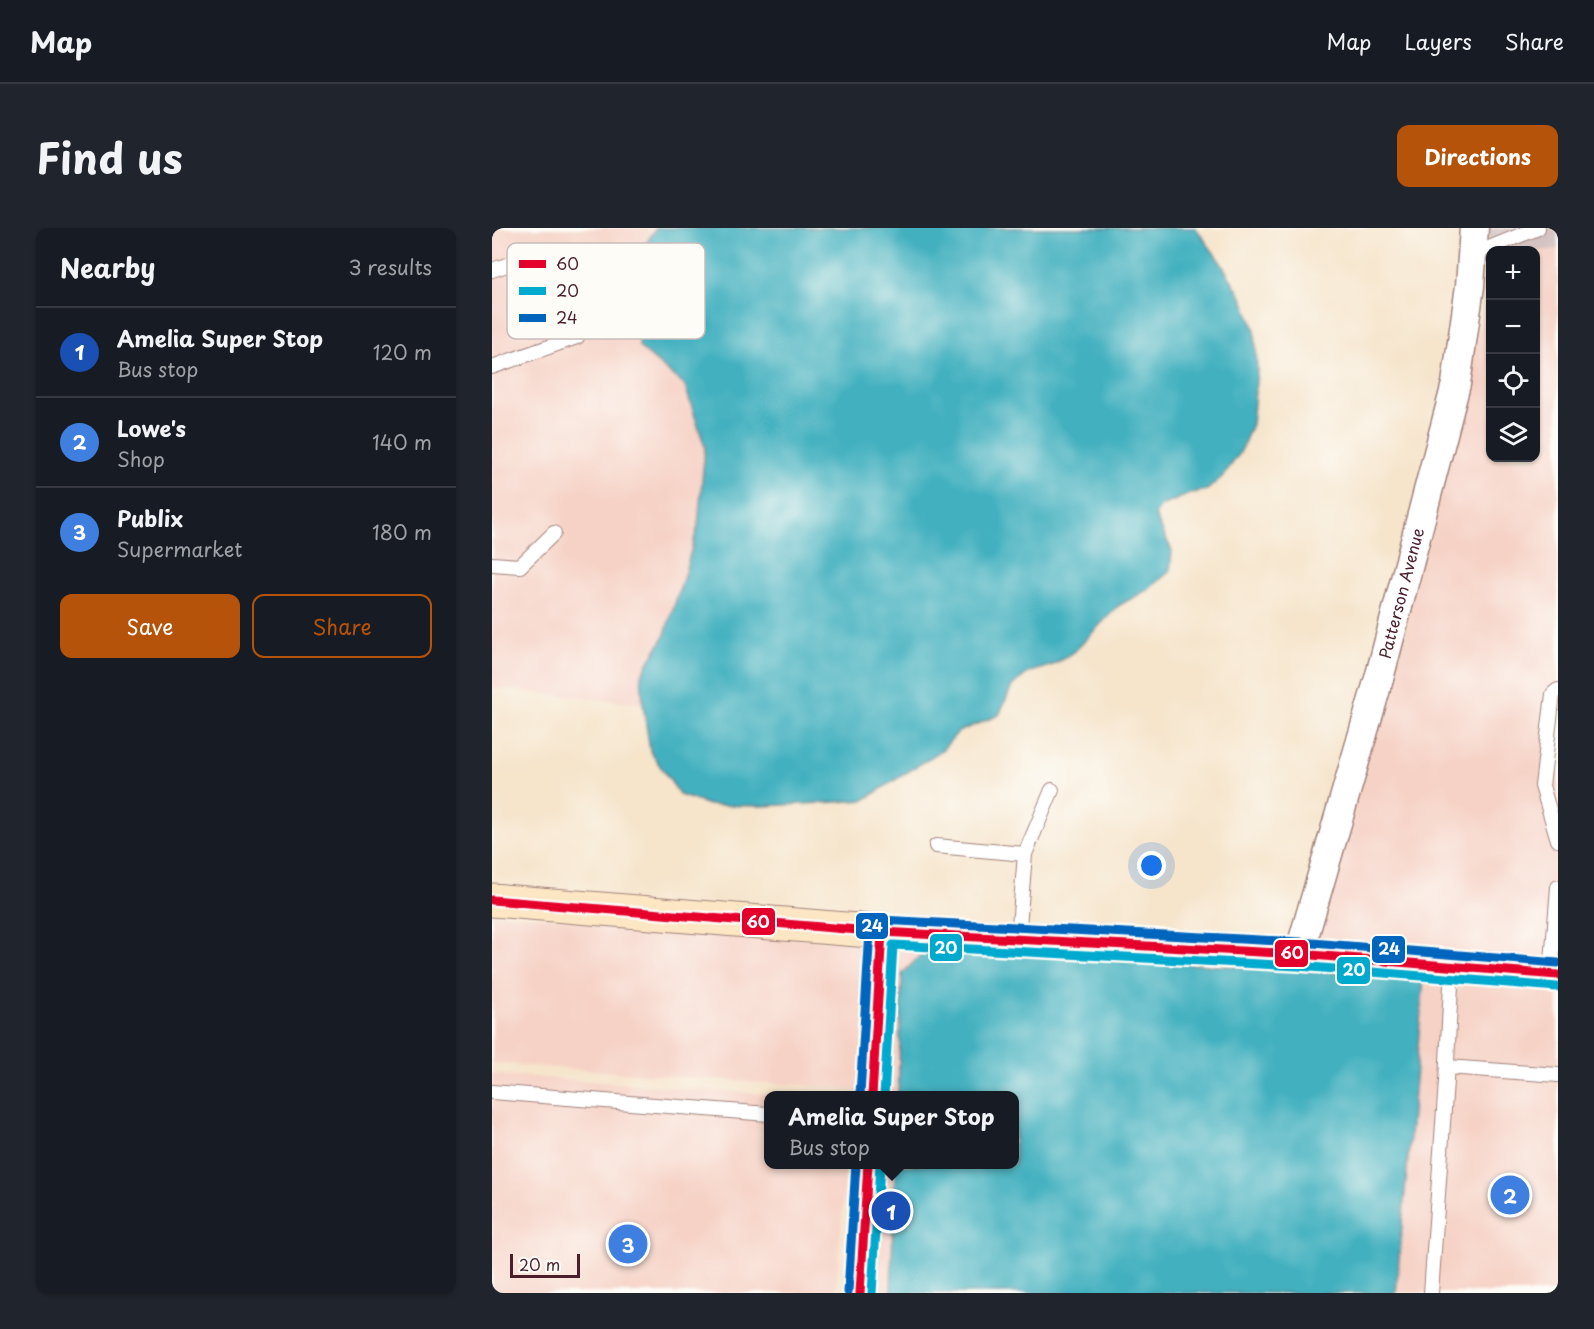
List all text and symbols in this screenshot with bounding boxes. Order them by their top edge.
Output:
text: Map [30,20,92,63]
text: Map [1327,25,1371,57]
text: Layers [1404,25,1472,57]
text: Share [1505,25,1564,57]
text: Find us [36,125,183,188]
button: Directions [1397,125,1558,187]
legend [507,243,705,339]
map controls [1486,246,1540,462]
button: + [1486,246,1540,300]
text: Nearby [60,248,155,287]
text: 60 [556,251,579,275]
text: 3 results [349,252,432,282]
text: 20 [556,278,579,302]
button: − [1486,300,1540,354]
text: 24 [556,305,578,329]
text: Amelia Super Stop [117,321,323,354]
text: 1 [75,337,84,367]
text: 120 m [373,337,432,367]
text: Bus stop [117,354,198,384]
button: locate [1486,354,1540,408]
button: layers [1486,408,1540,462]
text: Lowe's [117,411,186,444]
text: 2 [72,427,87,457]
text: 140 m [372,427,432,457]
text: Shop [117,444,165,474]
text: Publix [117,501,183,534]
text: 3 [73,517,86,547]
text: 180 m [372,517,432,547]
street label: Patterson Avenue [1372,525,1429,661]
text: Supermarket [117,534,243,564]
button: Save [60,594,240,658]
button: Share [252,594,432,658]
your location [1137,851,1166,880]
line badge: 60 [741,907,776,936]
text: 60 [746,909,770,933]
line badge: 24 [855,912,889,940]
text: 24 [861,913,883,937]
line badge: 20 [929,933,963,962]
text: 20 [935,935,958,959]
line badge: 24 [1371,935,1406,964]
text: 24 [1378,936,1400,960]
line badge: 60 [1274,939,1309,968]
text: 60 [1280,940,1304,964]
line badge: 20 [1336,956,1371,985]
text: 20 [1343,957,1366,981]
popup [764,1091,1019,1169]
text: Amelia Super Stop [789,1099,994,1132]
text: Bus stop [789,1132,870,1162]
pin: 2 [1490,1172,1530,1218]
pin: 1 [872,1188,910,1234]
pin: 3 [608,1222,648,1266]
scale bar [510,1251,580,1278]
text: 20 m [519,1252,560,1276]

